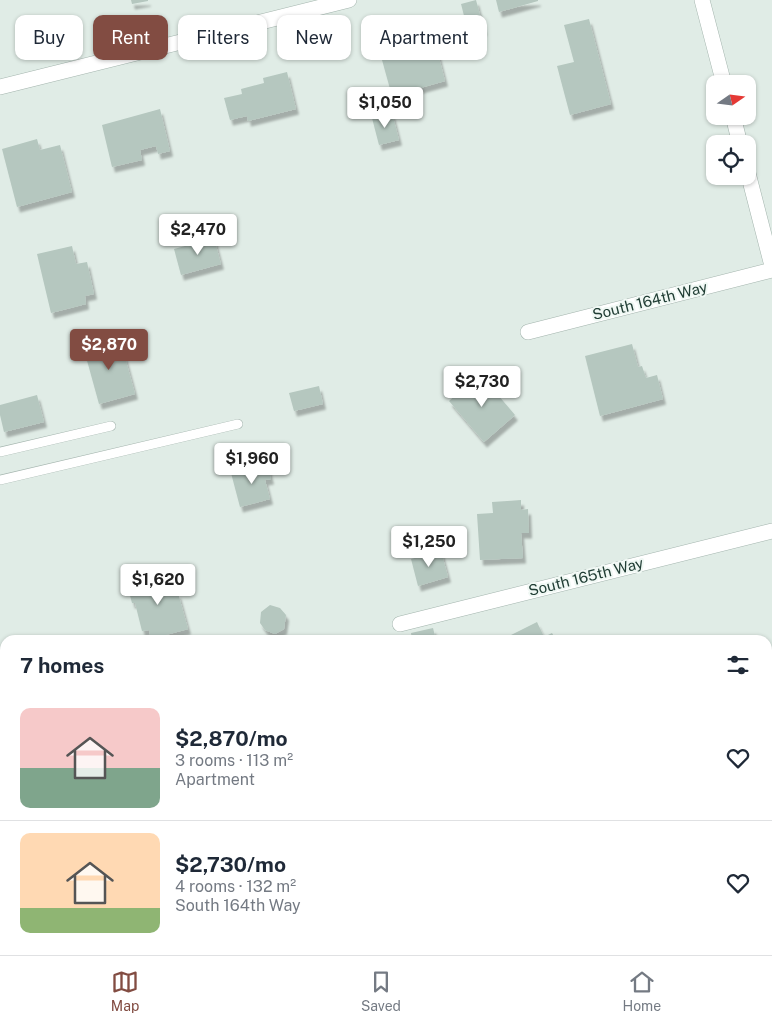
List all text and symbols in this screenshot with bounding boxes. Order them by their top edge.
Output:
chip: Buy [15,15,83,60]
chip: Rent [93,15,168,60]
chip: Filters [178,15,267,60]
chip: New [277,15,351,60]
chip: Apartment [361,15,487,60]
north arrow [706,75,756,125]
map controls [706,75,756,185]
pin: $1,050 [344,86,426,129]
text: $1,050 [358,93,412,112]
button: locate [706,135,756,185]
pin: $2,470 [157,214,239,256]
text: $2,470 [170,220,226,239]
street label: South 164th Way [591,278,709,323]
pin: $2,870 [68,328,150,371]
text: $2,870 [81,335,137,354]
pin: $2,730 [441,366,523,408]
text: $2,730 [455,372,509,391]
pin: $1,960 [211,442,293,485]
text: $1,960 [225,449,279,468]
pin: $1,250 [388,526,470,568]
text: $1,250 [402,532,456,551]
street label: South 165th Way [527,554,645,599]
pin: $1,620 [117,564,199,606]
text: $1,620 [131,570,185,589]
icon: filters [724,651,752,679]
text: 7 homes [20,653,104,678]
text: $2,870/mo [175,726,288,751]
icon: home [60,728,120,788]
icon: heart [724,744,752,772]
text: 3 rooms · 113 m² [175,751,293,770]
text: Apartment [175,770,255,789]
text: $2,730/mo [175,852,286,877]
icon: home [60,853,120,913]
icon: heart [724,869,752,897]
text: 4 rooms · 132 m² [175,877,296,896]
text: South 164th Way [175,896,301,915]
tab: Map [111,968,139,1014]
tab: Saved [361,968,401,1014]
tab: Home [623,968,661,1014]

